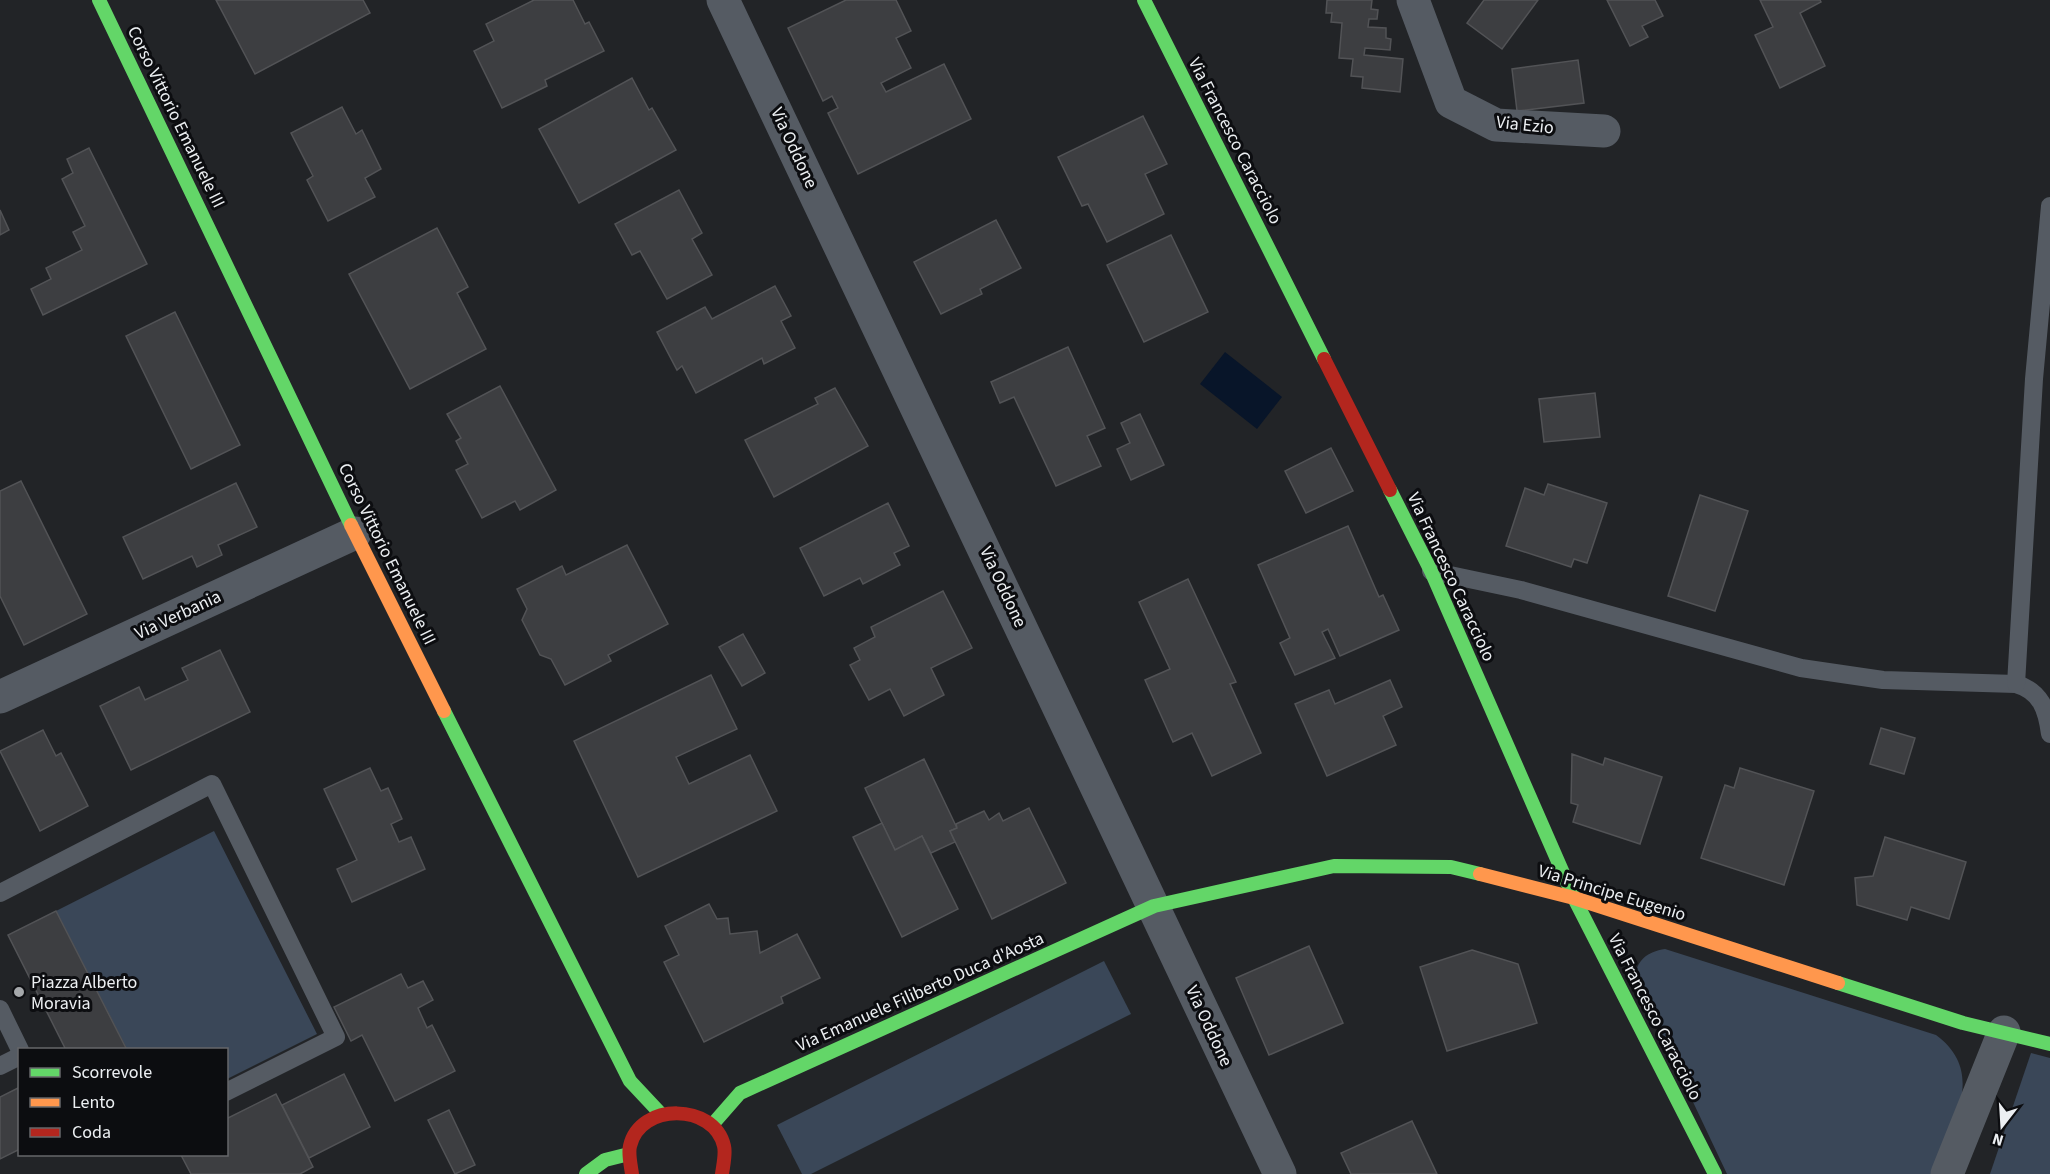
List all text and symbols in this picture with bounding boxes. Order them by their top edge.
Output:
street label: Corso Vittorio Emanuele III [121,22,231,212]
street label: Via Francesco Caracciolo [1182,53,1288,229]
street label: Via Oddone [764,103,824,193]
street label: Via Ezio [1495,110,1555,140]
street label: Corso Vittorio Emanuele III [332,459,442,649]
street label: Via Francesco Caracciolo [1401,488,1501,666]
street label: Via Oddone [973,542,1033,632]
street label: Via Verbania [131,584,225,646]
street label: Via Principe Eugenio [1535,859,1689,927]
street label: Via Emanuele Filiberto Duca d'Aosta [792,926,1048,1058]
street label: Via Francesco Caracciolo [1602,929,1708,1105]
place label: Piazza Alberto Moravia [31,970,137,1016]
street label: Via Oddone [1179,981,1239,1071]
marker: Piazza Alberto Moravia [12,985,26,999]
legend [18,1048,228,1156]
text: Scorrevole [72,1060,152,1085]
text: Lento [72,1090,115,1115]
north arrow [1972,1096,2032,1156]
text: Coda [72,1120,111,1145]
text: N [1990,1127,2006,1151]

